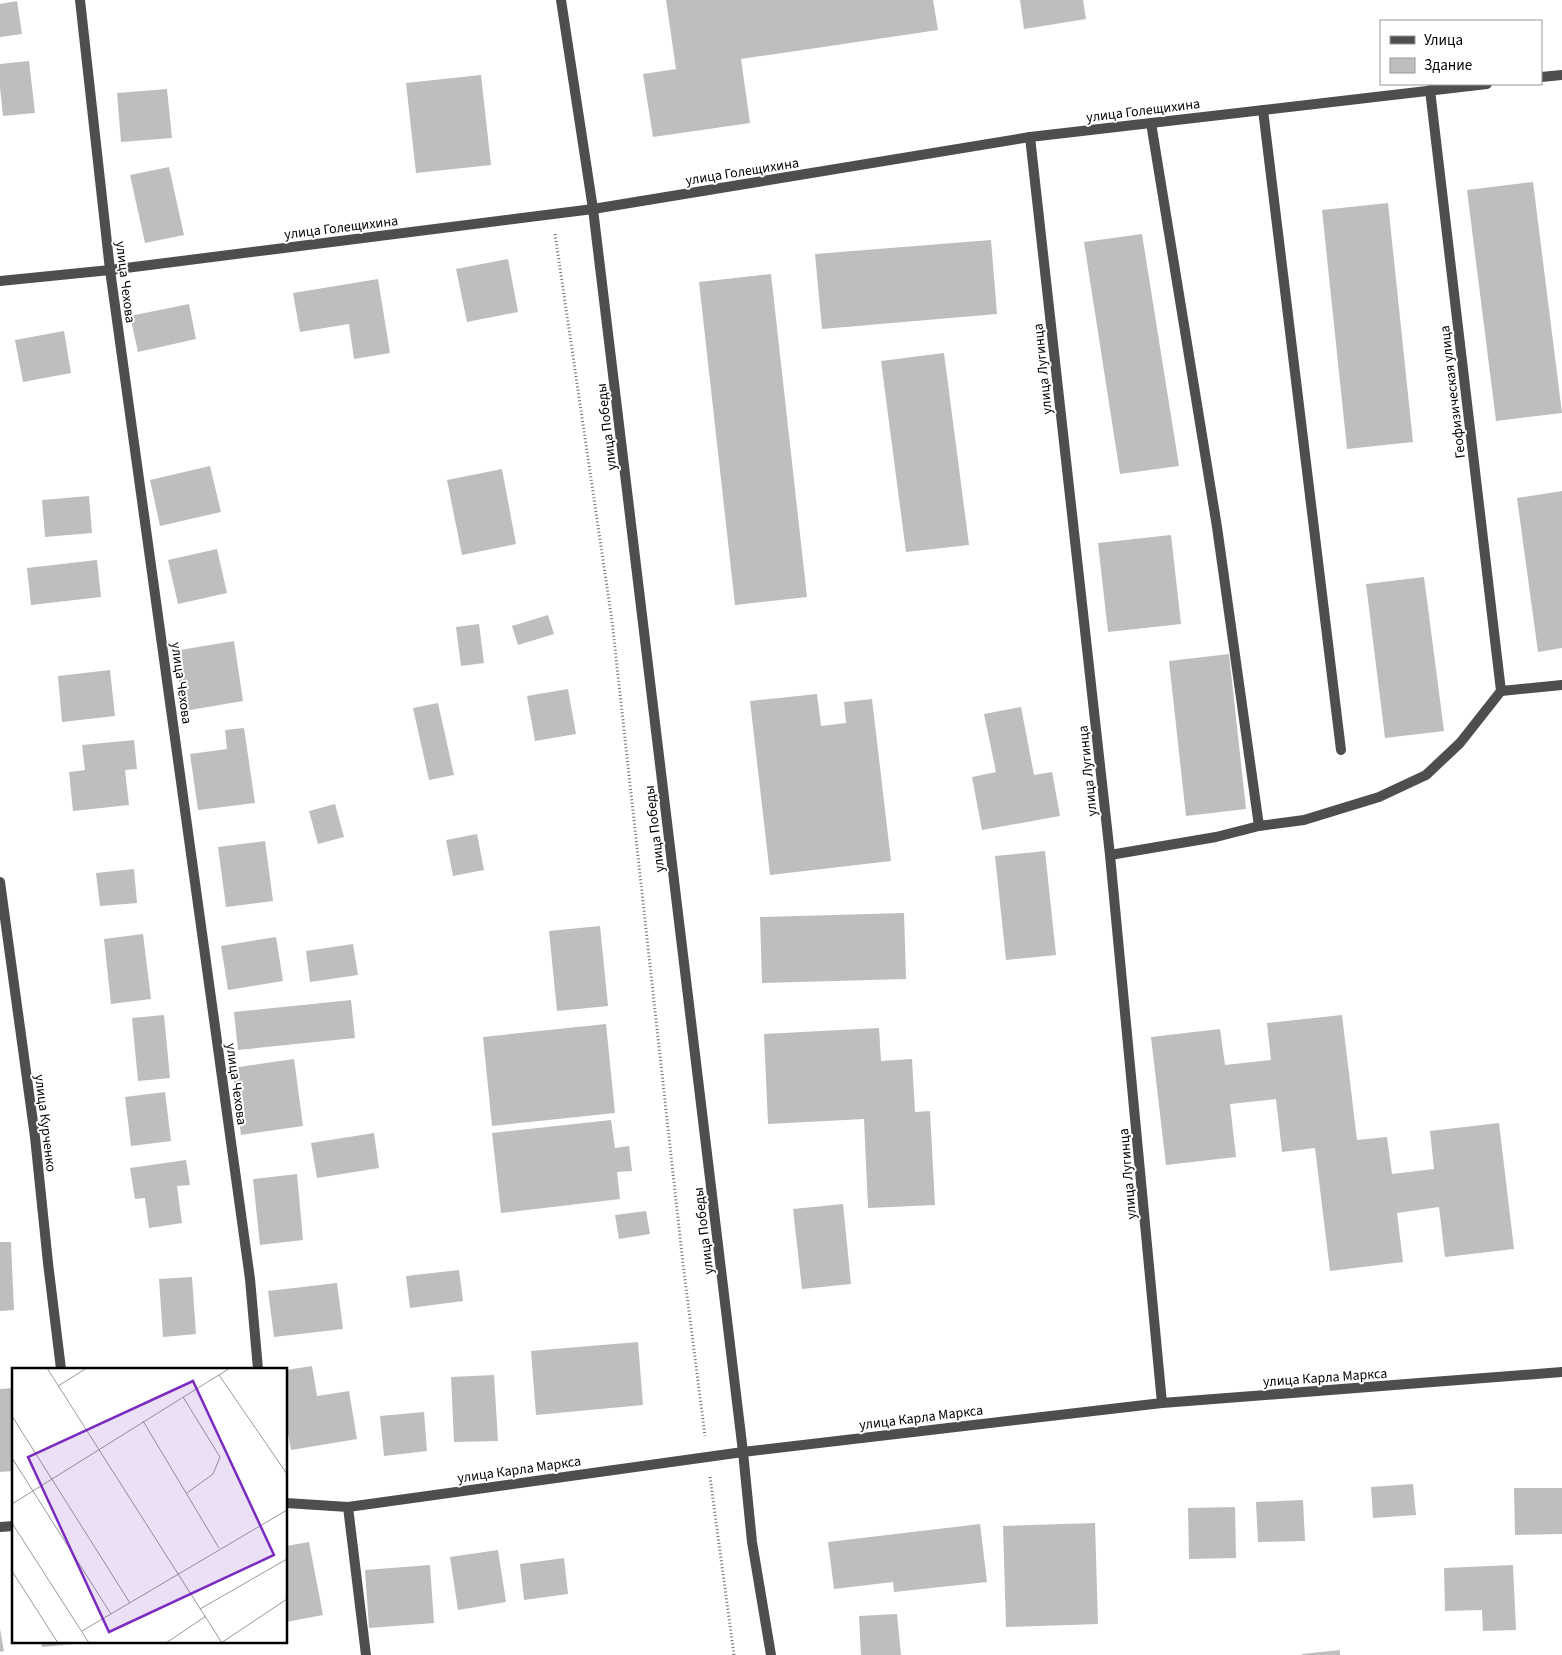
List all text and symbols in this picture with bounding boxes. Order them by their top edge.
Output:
legend [1380,20,1542,85]
text: Улица [1424,30,1463,51]
text: Здание [1424,55,1472,76]
street label: улица Голещихина [1085,94,1201,128]
street label: улица Голещихина [684,153,800,191]
street label: улица Голещихина [283,211,399,245]
street label: улица Чехова [110,240,140,324]
street label: улица Лугинца [1028,322,1058,415]
street label: Геофизическая улица [1435,324,1471,459]
street label: улица Победы [592,382,622,472]
street label: улица Чехова [165,641,197,725]
street label: улица Лугинца [1073,724,1103,817]
street label: улица Победы [640,784,670,874]
street label: улица Чехова [220,1042,252,1126]
street label: улица Курченко [29,1073,61,1173]
street label: улица Лугинца [1114,1128,1142,1220]
street label: улица Победы [689,1186,719,1276]
street label: улица Карла Маркса [1262,1364,1388,1392]
inset map [12,1368,288,1642]
street label: улица Карла Маркса [858,1400,984,1436]
street label: улица Карла Маркса [456,1451,582,1489]

